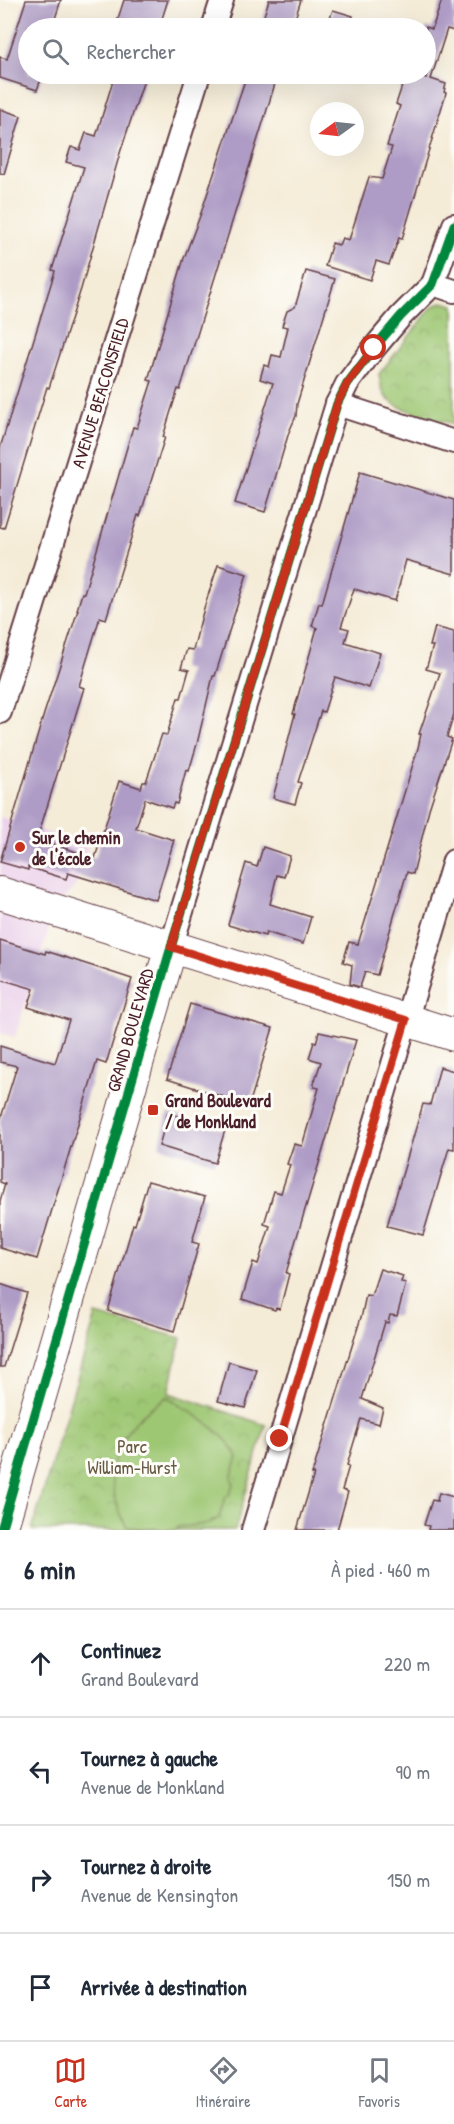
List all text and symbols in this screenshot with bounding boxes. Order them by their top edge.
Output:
search box [18,18,436,84]
icon: search [39,35,72,68]
text: Rechercher [87,36,176,66]
north arrow [310,102,364,156]
street label: AVENUE BEACONSFIELD [65,314,135,471]
route start [360,334,386,360]
place label: Sur le chemin de l'école [32,825,121,871]
marker: Sur le chemin de l'école [13,840,27,854]
street label: GRAND BOULEVARD [100,965,160,1095]
place label: Grand Boulevard / de Monkland [165,1088,271,1134]
marker: Grand Boulevard / de Monkland [146,1103,160,1117]
route end [266,1425,292,1451]
park label: Parc William-Hurst [87,1434,177,1480]
text: 6 min [24,1552,76,1587]
text: À pied · 460 m [331,1556,430,1583]
text: Continuez [81,1635,161,1665]
icon: ahead [24,1647,57,1680]
text: 220 m [384,1650,430,1677]
text: Grand Boulevard [81,1665,198,1692]
text: Tournez à gauche [81,1743,218,1773]
icon: left [24,1755,57,1788]
text: 90 m [396,1758,430,1785]
text: Avenue de Monkland [81,1773,224,1800]
text: Tournez à droite [81,1851,211,1881]
icon: right [24,1863,57,1896]
text: 150 m [387,1866,430,1893]
text: Avenue de Kensington [81,1881,238,1908]
icon: arrive [24,1971,57,2004]
text: Arrivée à destination [81,1972,247,2002]
tab: Carte [54,2054,87,2112]
tab: Itinéraire [196,2054,251,2112]
tab: Favoris [359,2054,400,2112]

